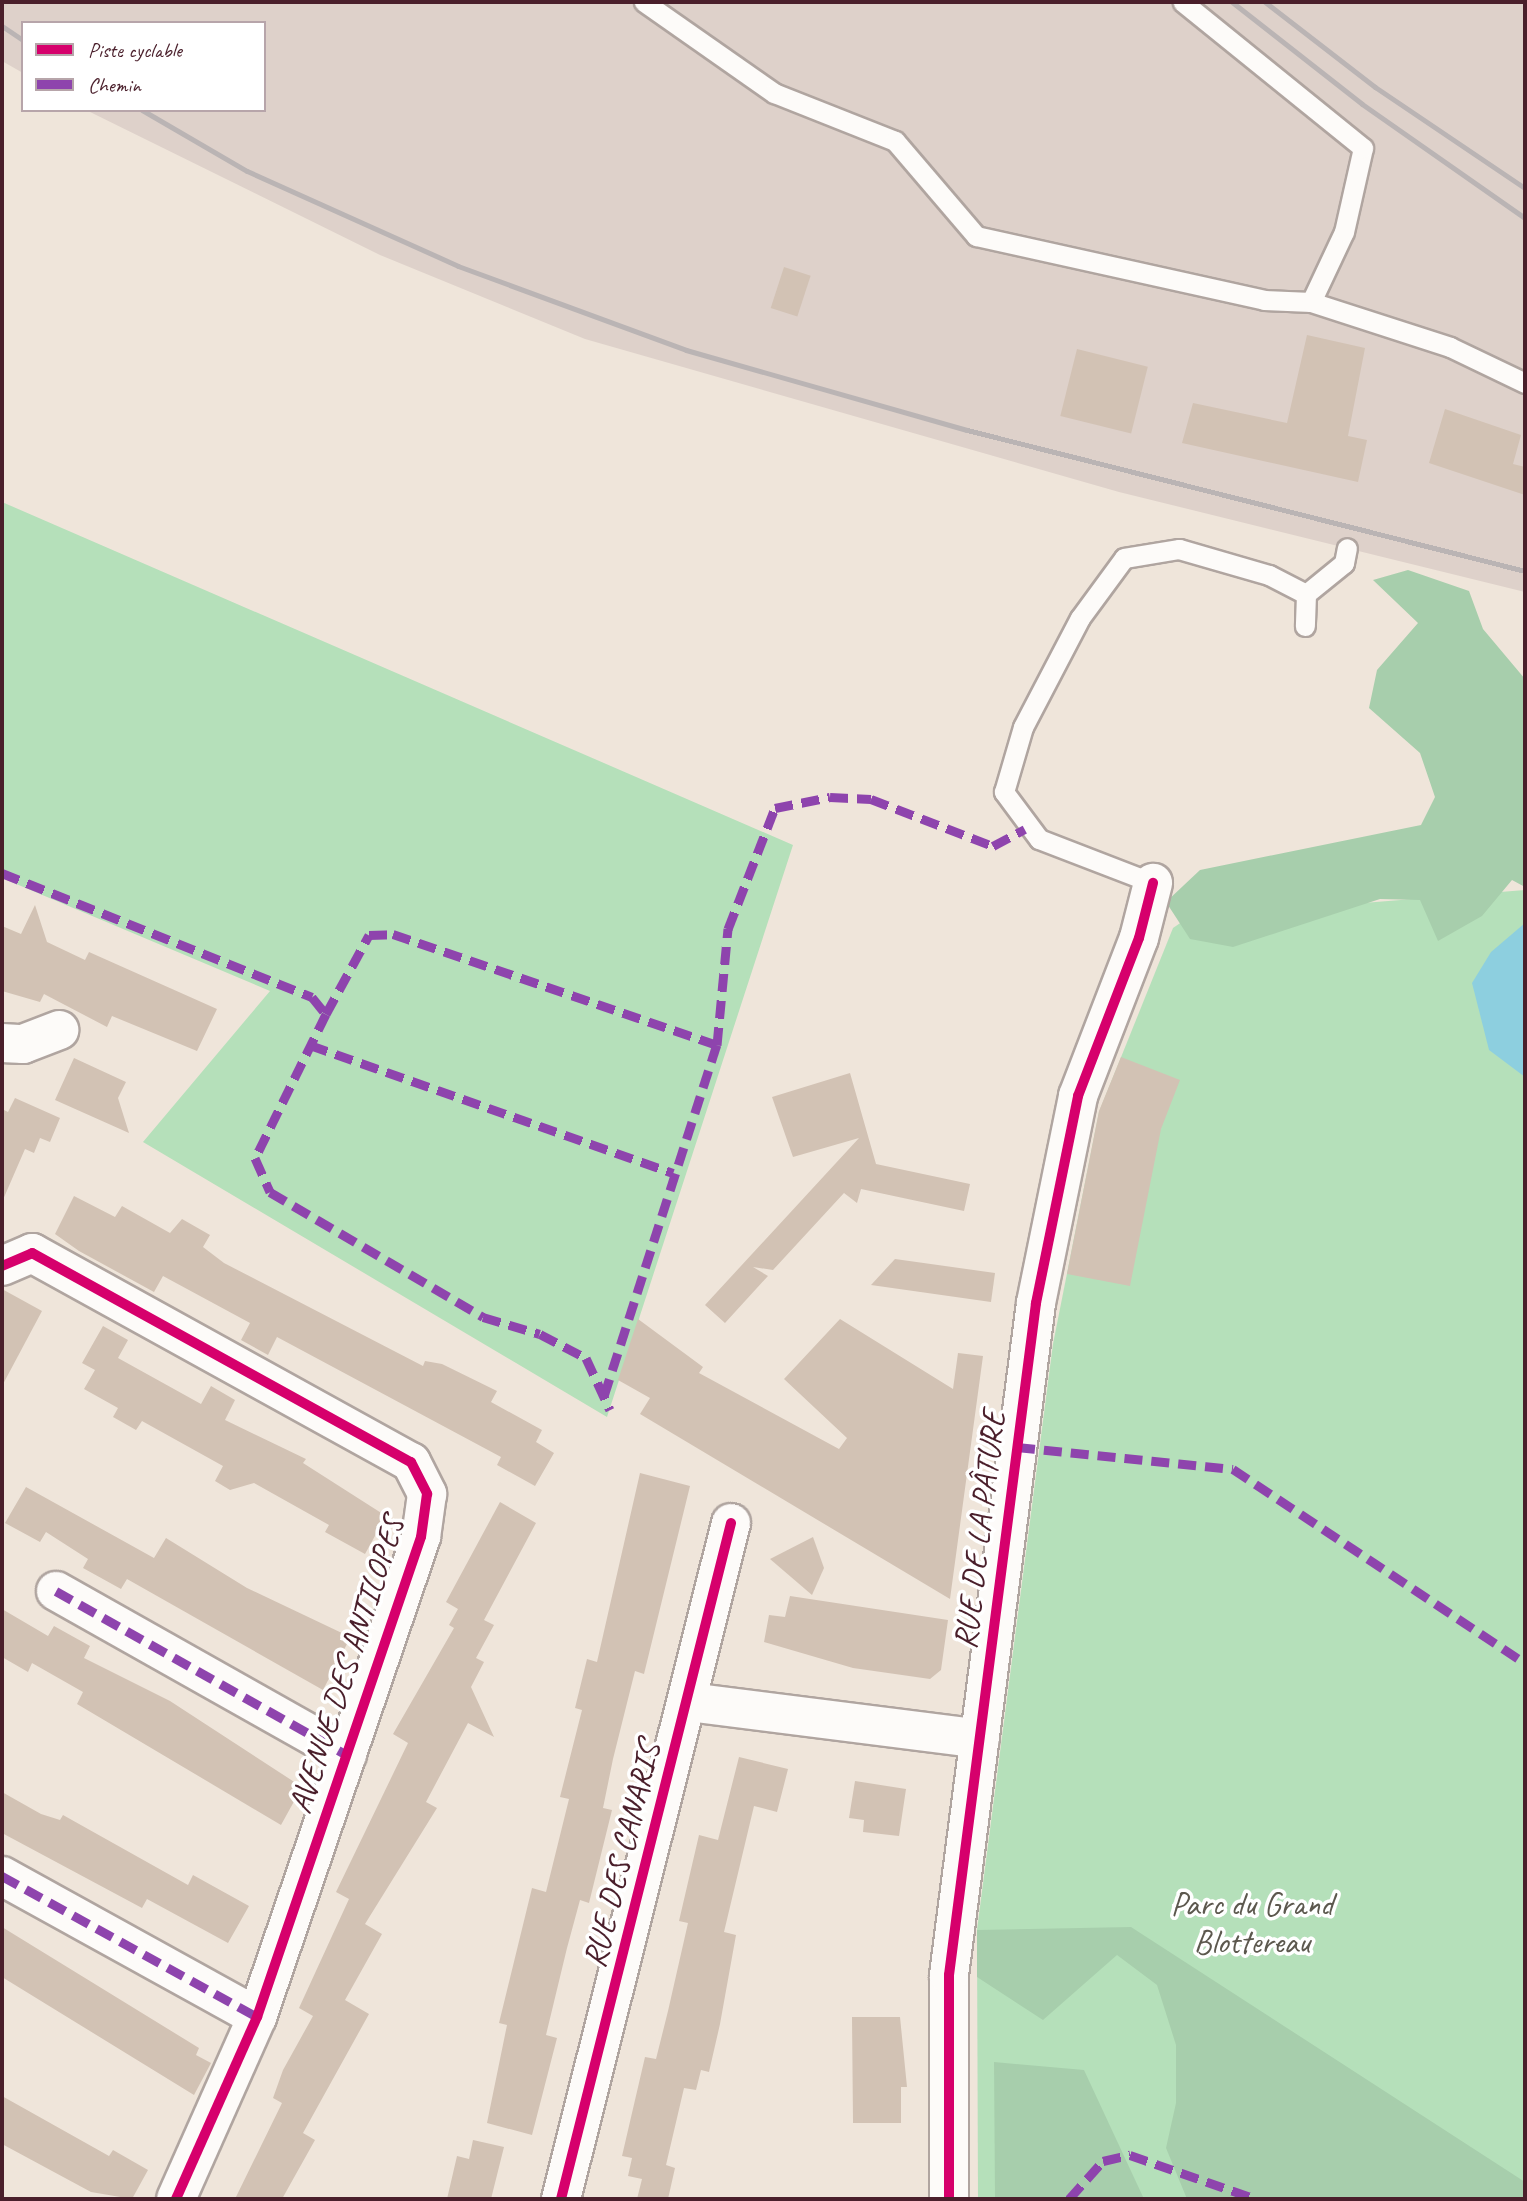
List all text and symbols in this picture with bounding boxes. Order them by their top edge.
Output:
legend [21,21,266,112]
text: Piste cyclable [88,37,182,63]
text: Chemin [88,72,141,98]
street label: RUE DE LA PÂTURE [946,1409,1014,1651]
street label: AVENUE DES ANTILOPES [280,1511,414,1819]
street label: RUE DES CANARIS [575,1738,669,1972]
park label: Parc du Grand Blottereau [1171,1885,1333,1963]

